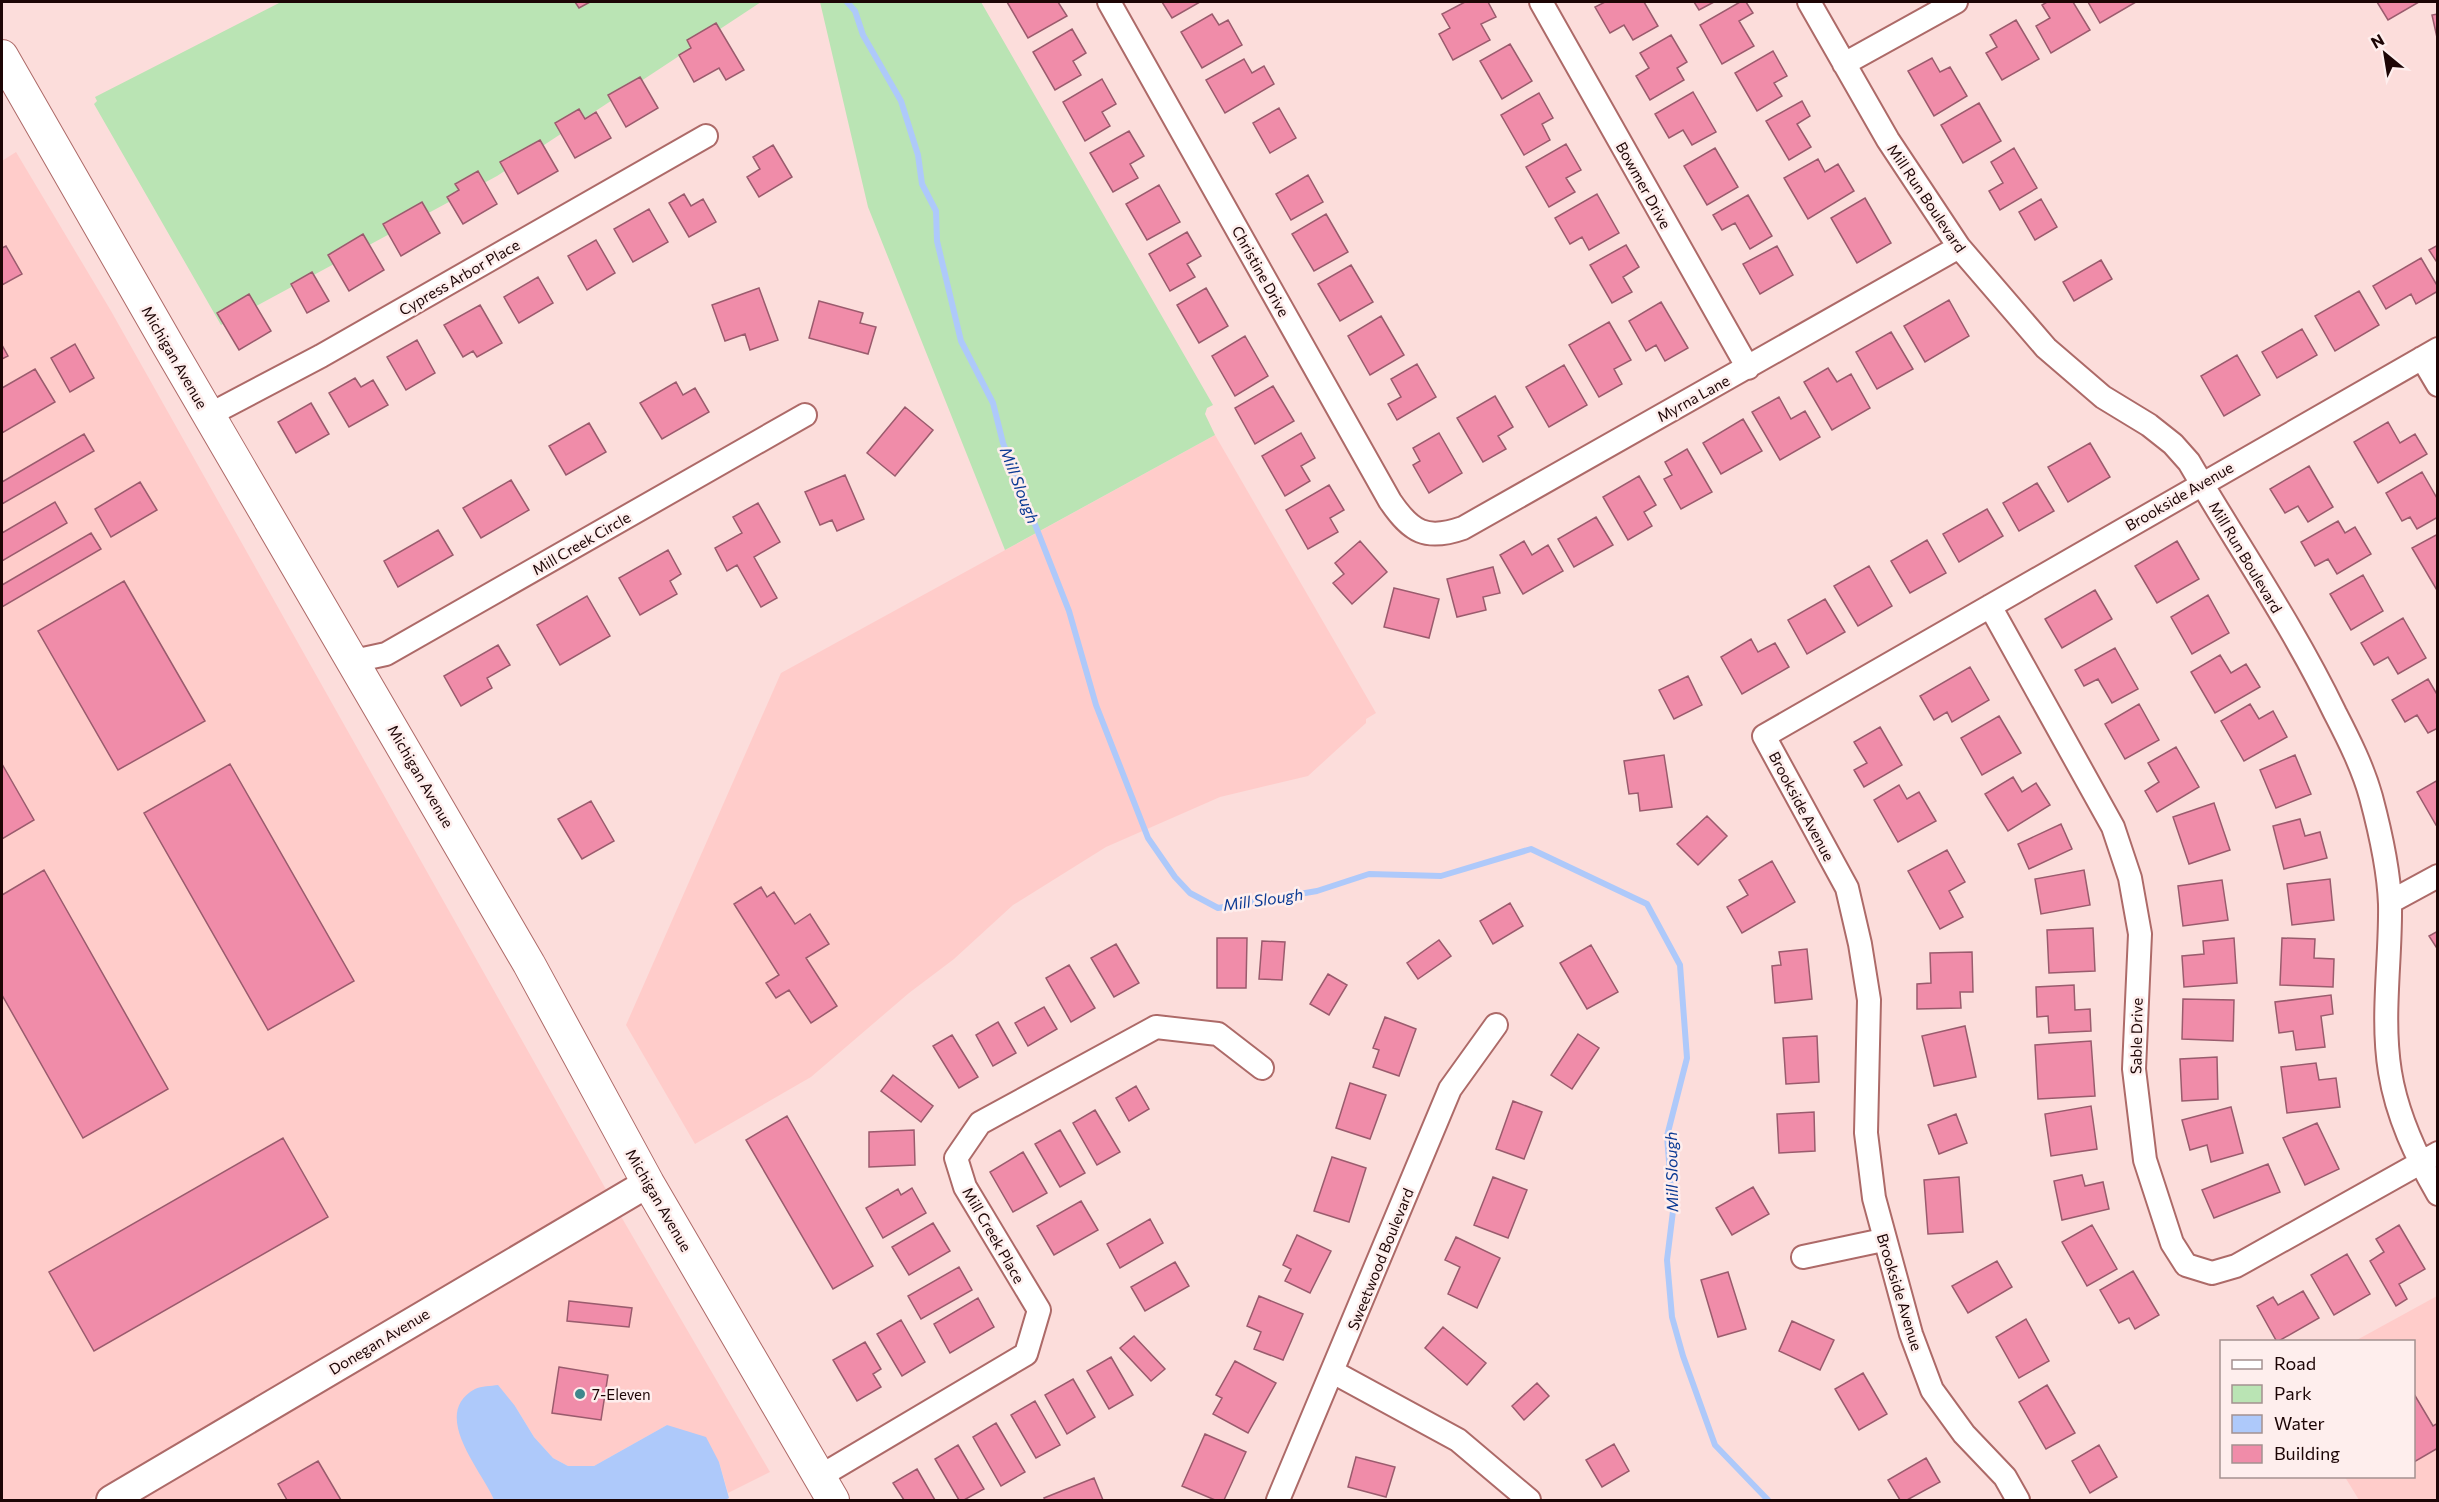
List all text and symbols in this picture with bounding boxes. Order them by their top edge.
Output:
north arrow [2355,24,2415,84]
text: N [2367,29,2387,52]
street label: Bowmer Drive [1613,138,1675,232]
street label: Mill Run Boulevard [1884,140,1970,256]
street label: Christine Drive [1229,222,1293,320]
street label: Cypress Arbor Place [396,235,523,319]
street label: Michigan Avenue [138,303,212,412]
street label: Myrna Lane [1654,371,1732,425]
water label: Mill Slough [997,444,1043,526]
street label: Brookside Avenue [2122,458,2236,534]
street label: Mill Run Boulevard [2206,498,2286,616]
street label: Mill Creek Circle [529,508,633,578]
street label: Michigan Avenue [384,722,458,831]
street label: Brookside Avenue [1766,748,1839,864]
water label: Mill Slough [1222,884,1304,914]
street label: Sable Drive [2126,998,2146,1074]
water label: Mill Slough [1661,1132,1681,1212]
street label: Michigan Avenue [622,1146,696,1255]
street label: Mill Creek Place [959,1184,1029,1286]
street label: Sweetwood Boulevard [1343,1185,1417,1333]
street label: Brookside Avenue [1874,1231,1926,1353]
street label: Donegan Avenue [326,1304,433,1378]
legend [2220,1340,2415,1478]
text: Road [2274,1352,2316,1374]
text: Park [2274,1382,2312,1404]
place label: 7-Eleven [592,1385,651,1403]
marker: 7-Eleven [573,1387,587,1401]
text: Water [2274,1412,2325,1434]
text: Building [2274,1442,2340,1464]

